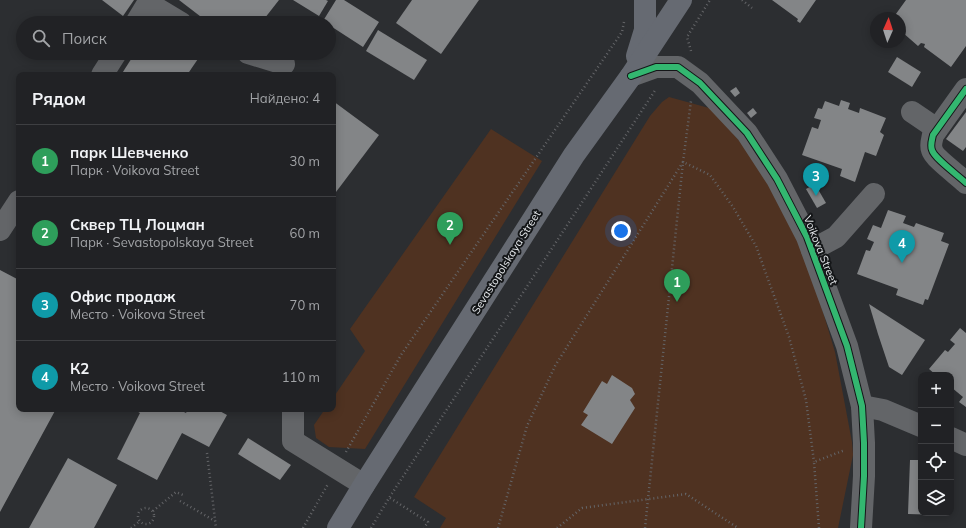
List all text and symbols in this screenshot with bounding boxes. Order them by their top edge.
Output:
north arrow [870,12,906,48]
search box [16,16,336,60]
icon: search [30,27,52,49]
text: Поиск [62,29,107,48]
text: Рядом [32,88,86,109]
text: Найдено: 4 [250,90,320,106]
text: парк Шевченко [70,143,189,162]
text: 1 [41,153,49,169]
text: 30 m [290,153,320,169]
text: Парк · Voikova Street [70,162,199,178]
pin: 3 [803,163,829,196]
street label: Sevastopolskaya Street [468,208,544,316]
pin: 2 [437,212,463,245]
street label: Voikova Street [801,213,841,287]
text: Сквер ТЦ Лоцман [70,215,205,234]
your location [611,221,631,241]
text: 2 [41,225,49,241]
text: 60 m [290,225,320,241]
pin: 4 [889,230,915,263]
text: Парк · Sevastopolskaya Street [70,234,254,250]
pin: 1 [664,269,690,302]
text: Офис продаж [70,287,175,306]
text: 3 [41,297,49,313]
text: 70 m [290,297,320,313]
text: Место · Voikova Street [70,306,205,322]
text: К2 [70,359,89,378]
text: 4 [41,369,49,385]
text: 110 m [282,369,320,385]
map controls [918,372,954,516]
button: + [918,372,954,408]
text: Место · Voikova Street [70,378,205,394]
button: − [918,408,954,444]
button: locate [918,444,954,480]
button: layers [918,480,954,516]

